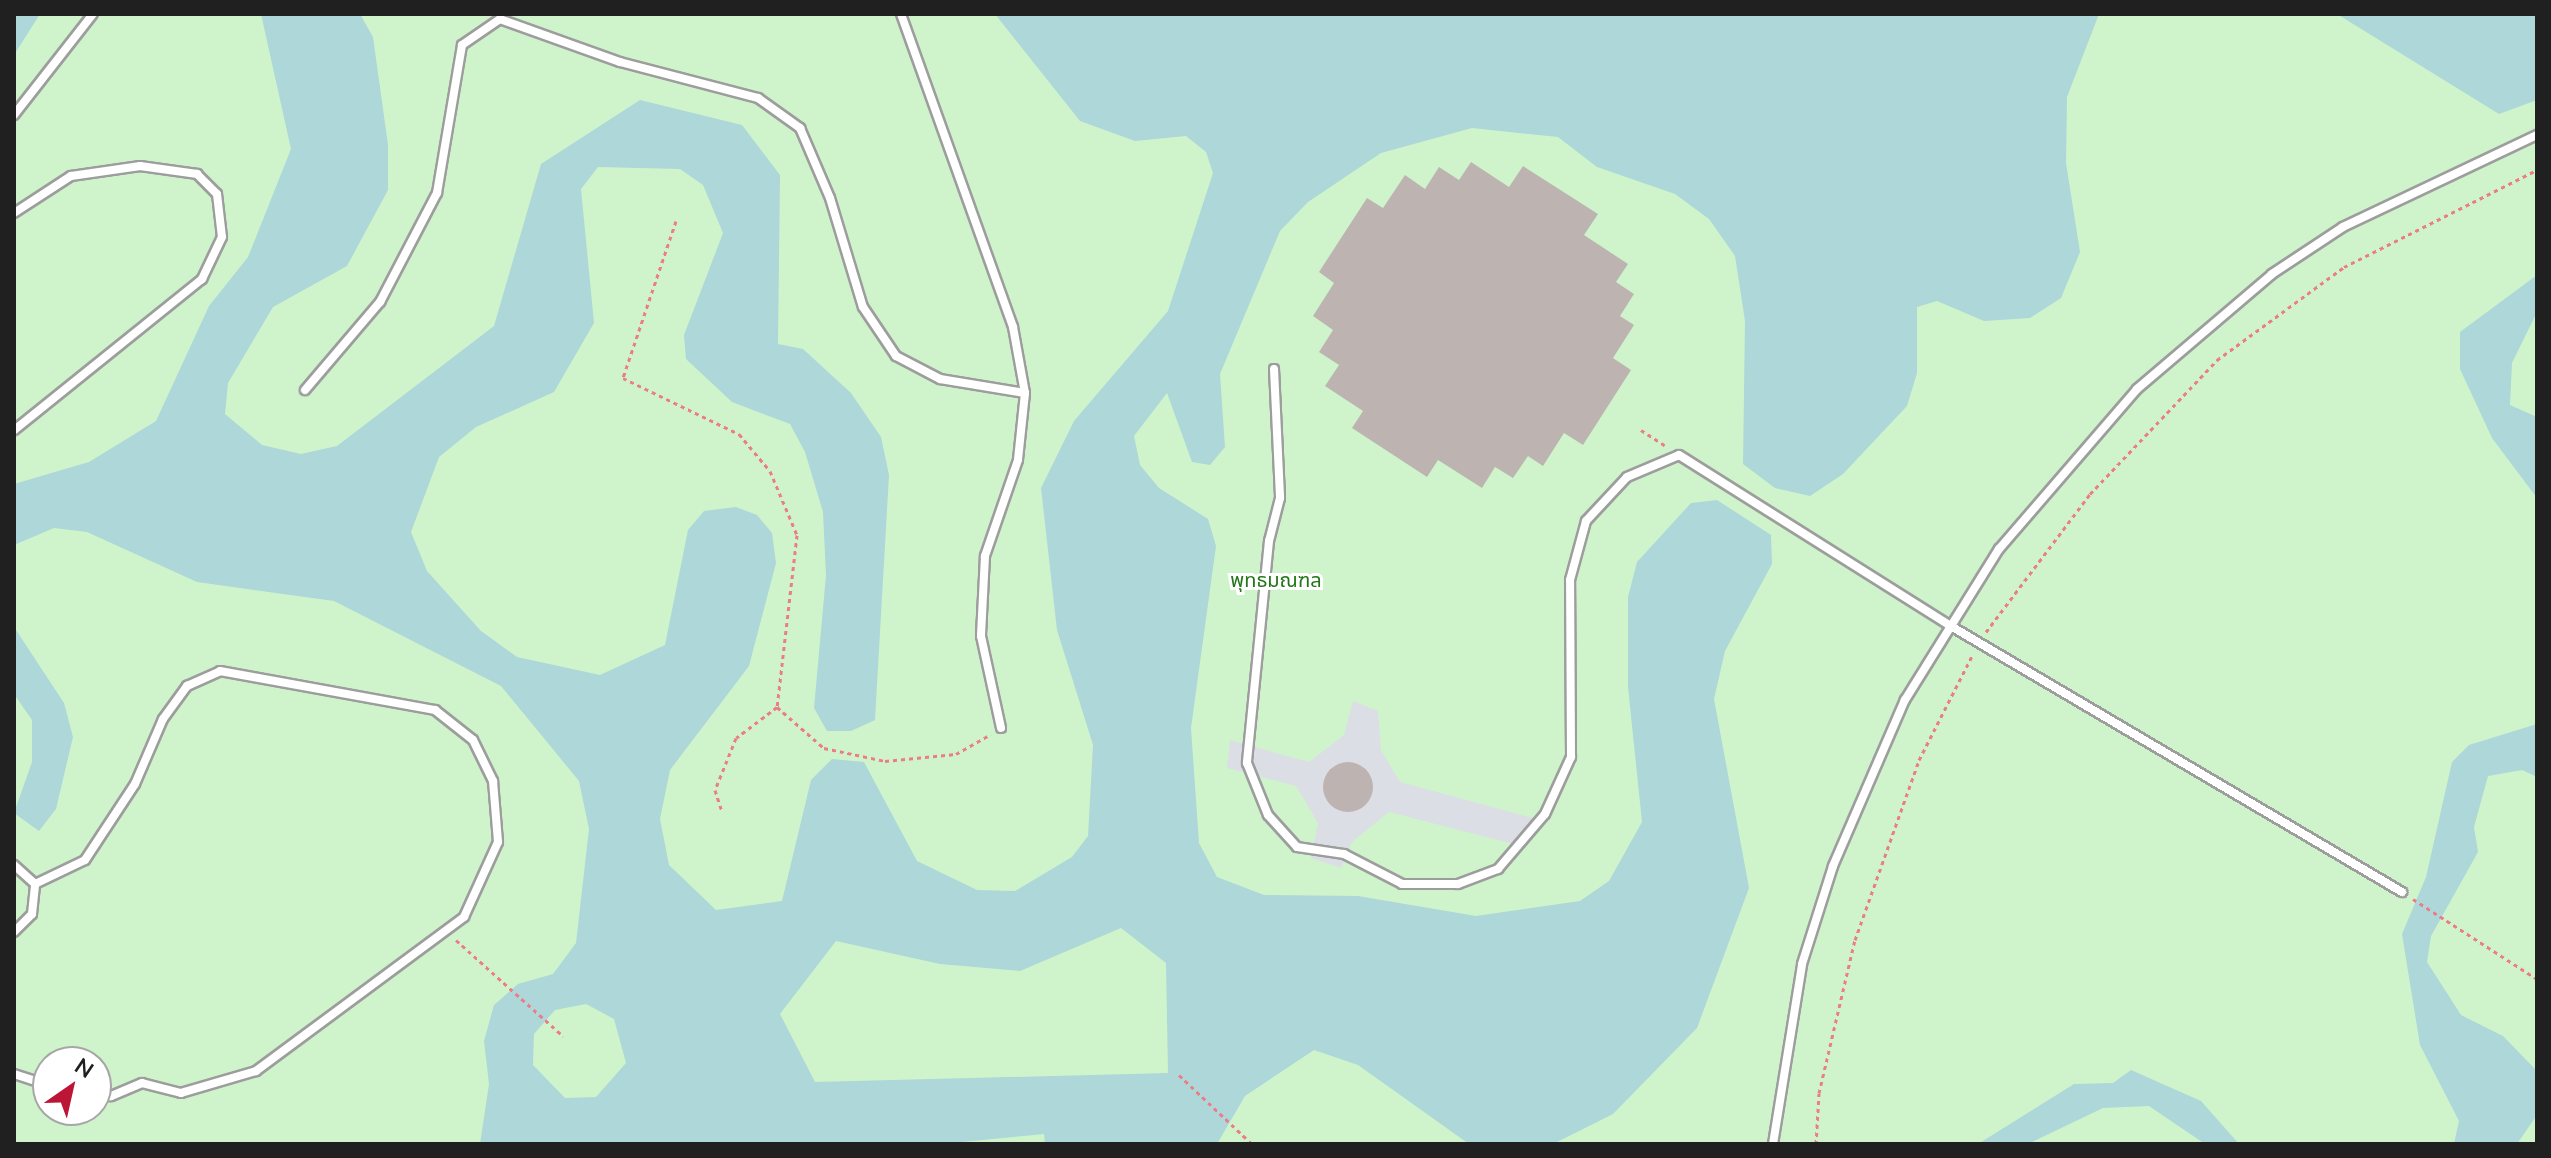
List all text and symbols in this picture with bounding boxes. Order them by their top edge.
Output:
park label: พุทธมณฑล [1230,567,1322,591]
north arrow [32,1046,112,1126]
text: N [70,1052,99,1084]

